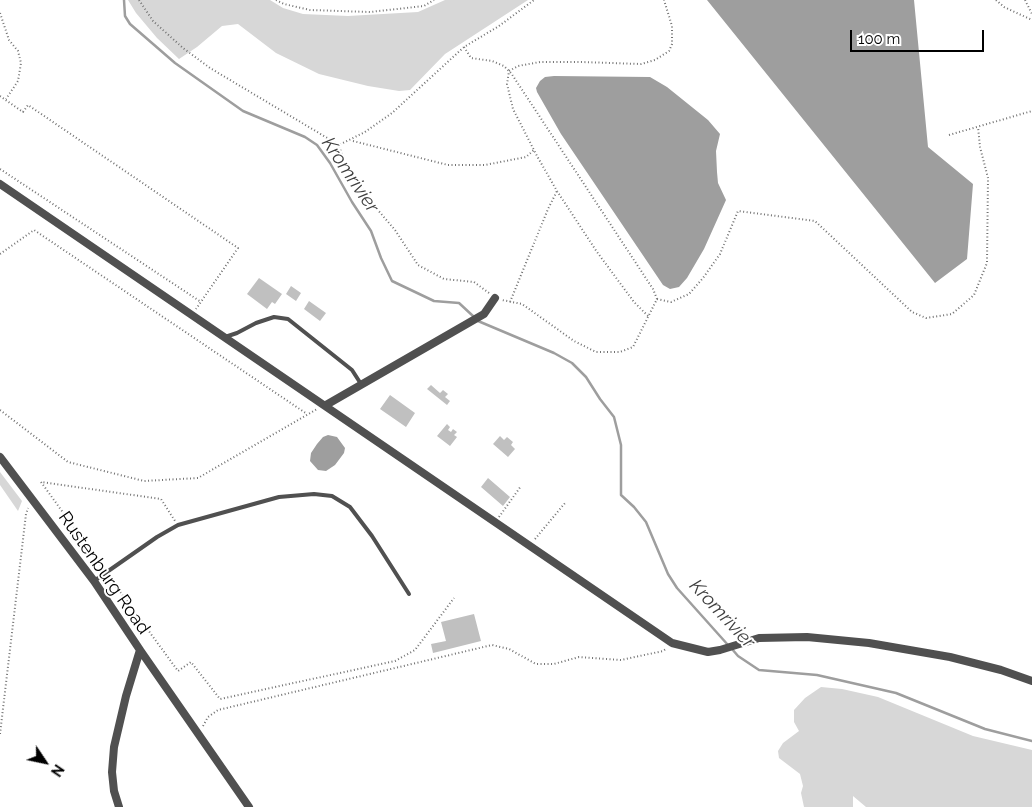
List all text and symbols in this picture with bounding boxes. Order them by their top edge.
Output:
scale bar [852,20,986,52]
text: 100 m [858,30,900,48]
water label: Kromrivier [316,133,384,217]
street label: Rustenburg Road [54,508,154,638]
water label: Kromrivier [684,575,760,653]
north arrow [20,737,70,787]
text: N [48,761,67,779]

